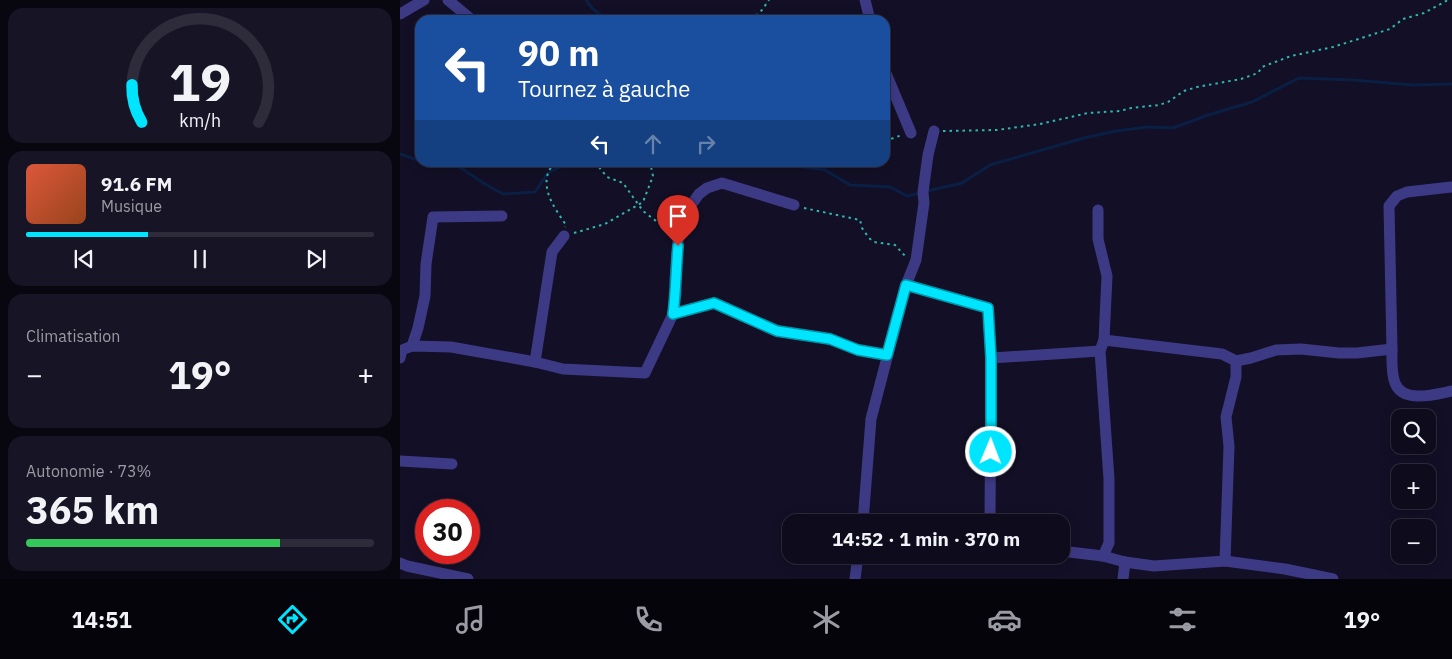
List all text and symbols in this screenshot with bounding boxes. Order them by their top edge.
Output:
text: 90 m [518,30,600,76]
icon: left [435,35,500,100]
text: 19 [169,48,231,115]
text: Tournez à gauche [518,74,690,103]
text: km/h [179,109,221,132]
icon: left [586,130,614,158]
icon: ahead [639,130,667,158]
icon: right [692,130,720,158]
text: 91.6 FM [101,172,172,196]
pin [657,195,699,246]
text: Musique [101,196,162,216]
icon: arrive [664,202,692,230]
icon: previous [70,245,98,273]
icon: pause [186,245,214,273]
icon: next [302,245,330,273]
text: Climatisation [26,326,120,346]
text: 19° [168,350,232,399]
text: − [26,356,43,393]
text: + [357,356,374,393]
map controls [1391,409,1436,564]
button: search [1391,409,1436,454]
position arrow [964,425,1016,477]
text: Autonomie · 73% [26,461,151,481]
button: + [1391,464,1436,509]
text: 365 km [26,485,159,534]
speed limit sign: 30 [415,499,480,564]
button: − [1391,519,1436,564]
text: 14:52 · 1 min · 370 m [832,527,1020,551]
icon: directions [275,602,310,637]
icon: music [453,602,488,637]
icon: phone [631,602,666,637]
icon: climate [809,602,844,637]
icon: car [987,602,1022,637]
icon: filters [1165,602,1200,637]
text: 14:51 [72,605,132,634]
text: 19° [1344,605,1380,634]

